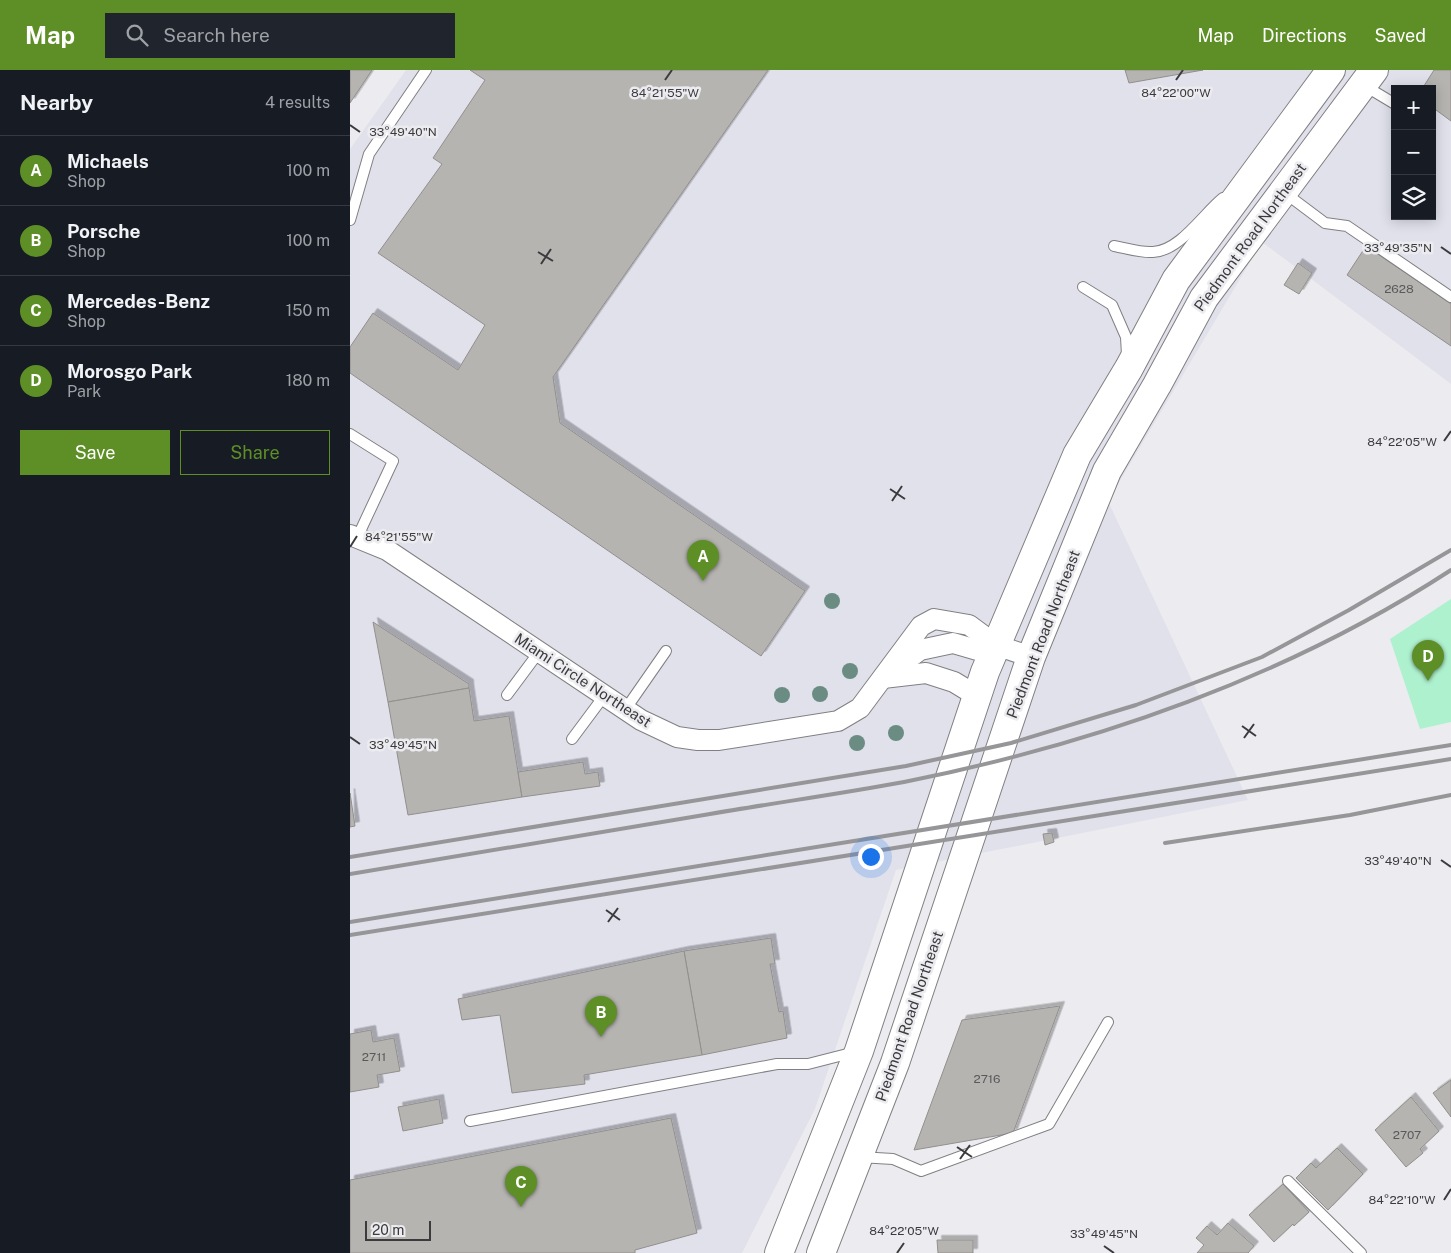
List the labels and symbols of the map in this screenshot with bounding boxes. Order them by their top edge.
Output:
text: 84°21'55"W [631,86,699,100]
text: 84°22'00"W [1141,86,1211,100]
text: 33°49'40"N [369,125,437,139]
street label: Piedmont Road Northeast [1191,159,1310,314]
text: 33°49'35"N [1364,241,1432,255]
house number: 2628 [1384,282,1414,296]
text: 84°22'05"W [1367,435,1437,449]
text: 84°21'55"W [365,530,433,544]
pin: A [687,540,719,581]
street label: Piedmont Road Northeast [1003,547,1083,721]
street label: Miami Circle Northeast [511,629,655,731]
pin: D [1412,640,1444,681]
text: 33°49'45"N [369,738,437,752]
your location [858,844,884,870]
text: 33°49'40"N [1364,854,1432,868]
street label: Piedmont Road Northeast [872,928,946,1103]
pin: B [585,996,617,1037]
house number: 2711 [362,1050,386,1064]
house number: 2716 [974,1072,1000,1086]
house number: 2707 [1393,1128,1421,1142]
pin: C [505,1166,537,1207]
text: 84°22'10"W [1369,1193,1436,1207]
scale bar [365,1218,431,1241]
text: 84°22'05"W [869,1224,939,1238]
text: 33°49'45"N [1070,1227,1138,1241]

